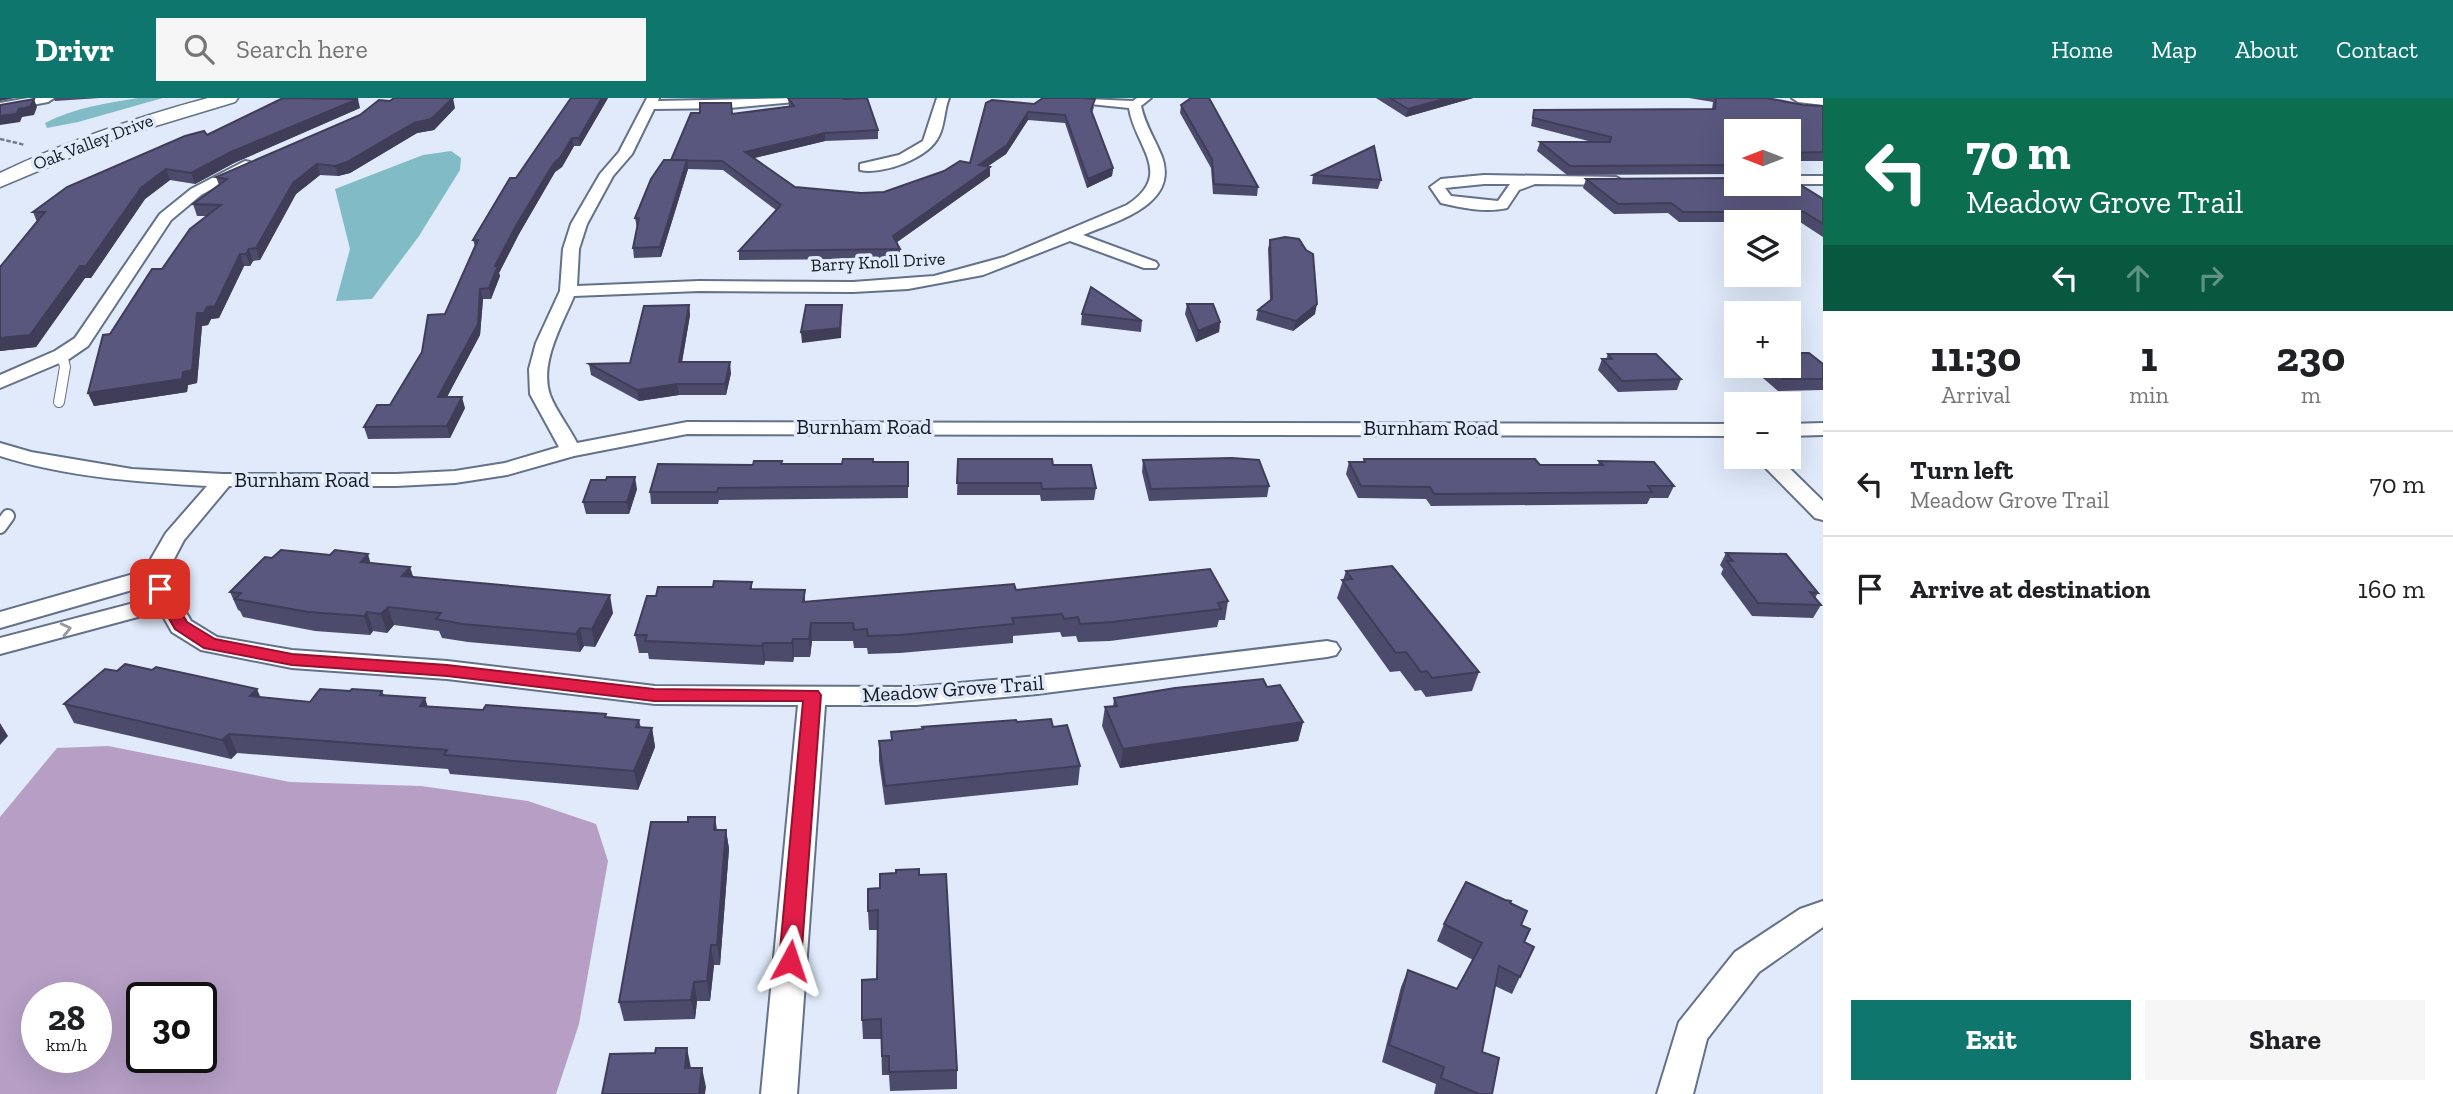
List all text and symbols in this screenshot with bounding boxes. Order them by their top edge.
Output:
search box [156,18,646,81]
text: Drivr [35,30,114,69]
icon: search [180,30,218,68]
text: Search here [236,33,368,65]
text: Home [2051,35,2113,64]
text: Map [2151,35,2197,64]
text: About [2235,35,2298,64]
text: Contact [2336,35,2418,64]
street label: Oak Valley Drive [30,109,156,175]
north arrow [1724,119,1801,196]
map controls [1724,119,1801,469]
text: 70 m [1966,123,2071,182]
icon: left [1851,126,1942,217]
text: Meadow Grove Trail [1966,183,2243,221]
button: layers [1724,210,1801,287]
street label: Barry Knoll Drive [810,247,946,277]
icon: left [2046,259,2084,297]
icon: ahead [2119,259,2157,297]
icon: right [2192,259,2230,297]
button: + [1724,301,1801,378]
text: 11:30 [1931,331,2022,382]
text: 1 [2140,331,2157,382]
text: 230 [2276,331,2345,382]
text: Arrival [1941,381,2011,409]
text: min [2129,381,2169,409]
text: m [2301,381,2321,409]
button: − [1724,392,1801,469]
street label: Burnham Road [796,414,932,439]
street label: Burnham Road [1363,415,1499,440]
text: Turn left [1910,454,2013,486]
icon: left [1851,465,1889,503]
street label: Burnham Road [234,467,370,492]
text: 70 m [2369,468,2425,500]
text: Meadow Grove Trail [1910,486,2109,514]
pin [130,559,190,619]
icon: arrive [141,570,179,608]
icon: arrive [1851,570,1889,608]
text: Arrive at destination [1910,573,2150,605]
text: 160 m [2358,573,2425,605]
one-way arrow [60,623,72,637]
street label: Meadow Grove Trail [861,670,1045,707]
position arrow [753,924,827,998]
speed limit sign: 30 [126,982,217,1073]
text: 28 [48,997,85,1039]
button: Exit [1851,1000,2131,1080]
button: Share [2145,1000,2425,1080]
text: km/h [46,1034,87,1056]

